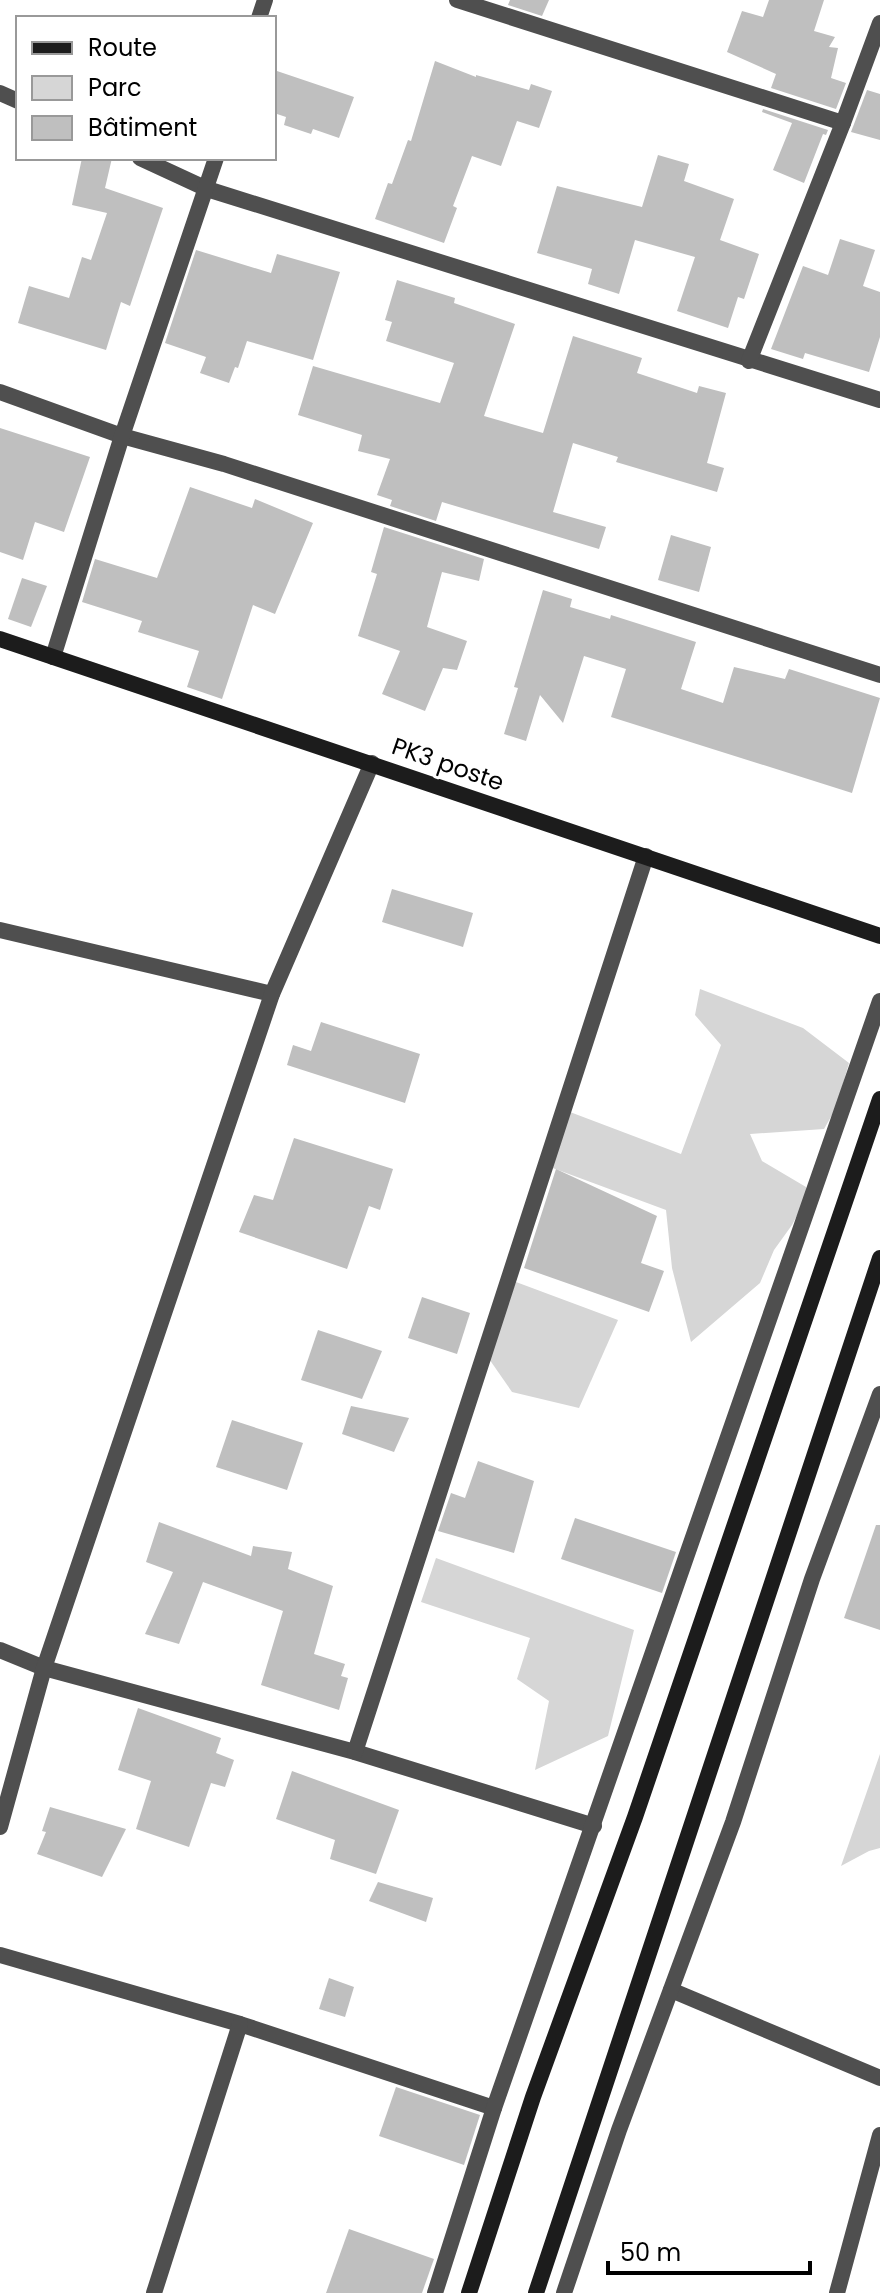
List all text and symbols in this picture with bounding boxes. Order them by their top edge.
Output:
legend [16,16,276,160]
text: Route [88,31,157,64]
text: Parc [88,71,142,104]
text: Bâtiment [88,111,197,144]
street label: PK3 poste [388,729,508,799]
scale bar [608,2225,810,2275]
text: 50 m [620,2236,681,2269]

